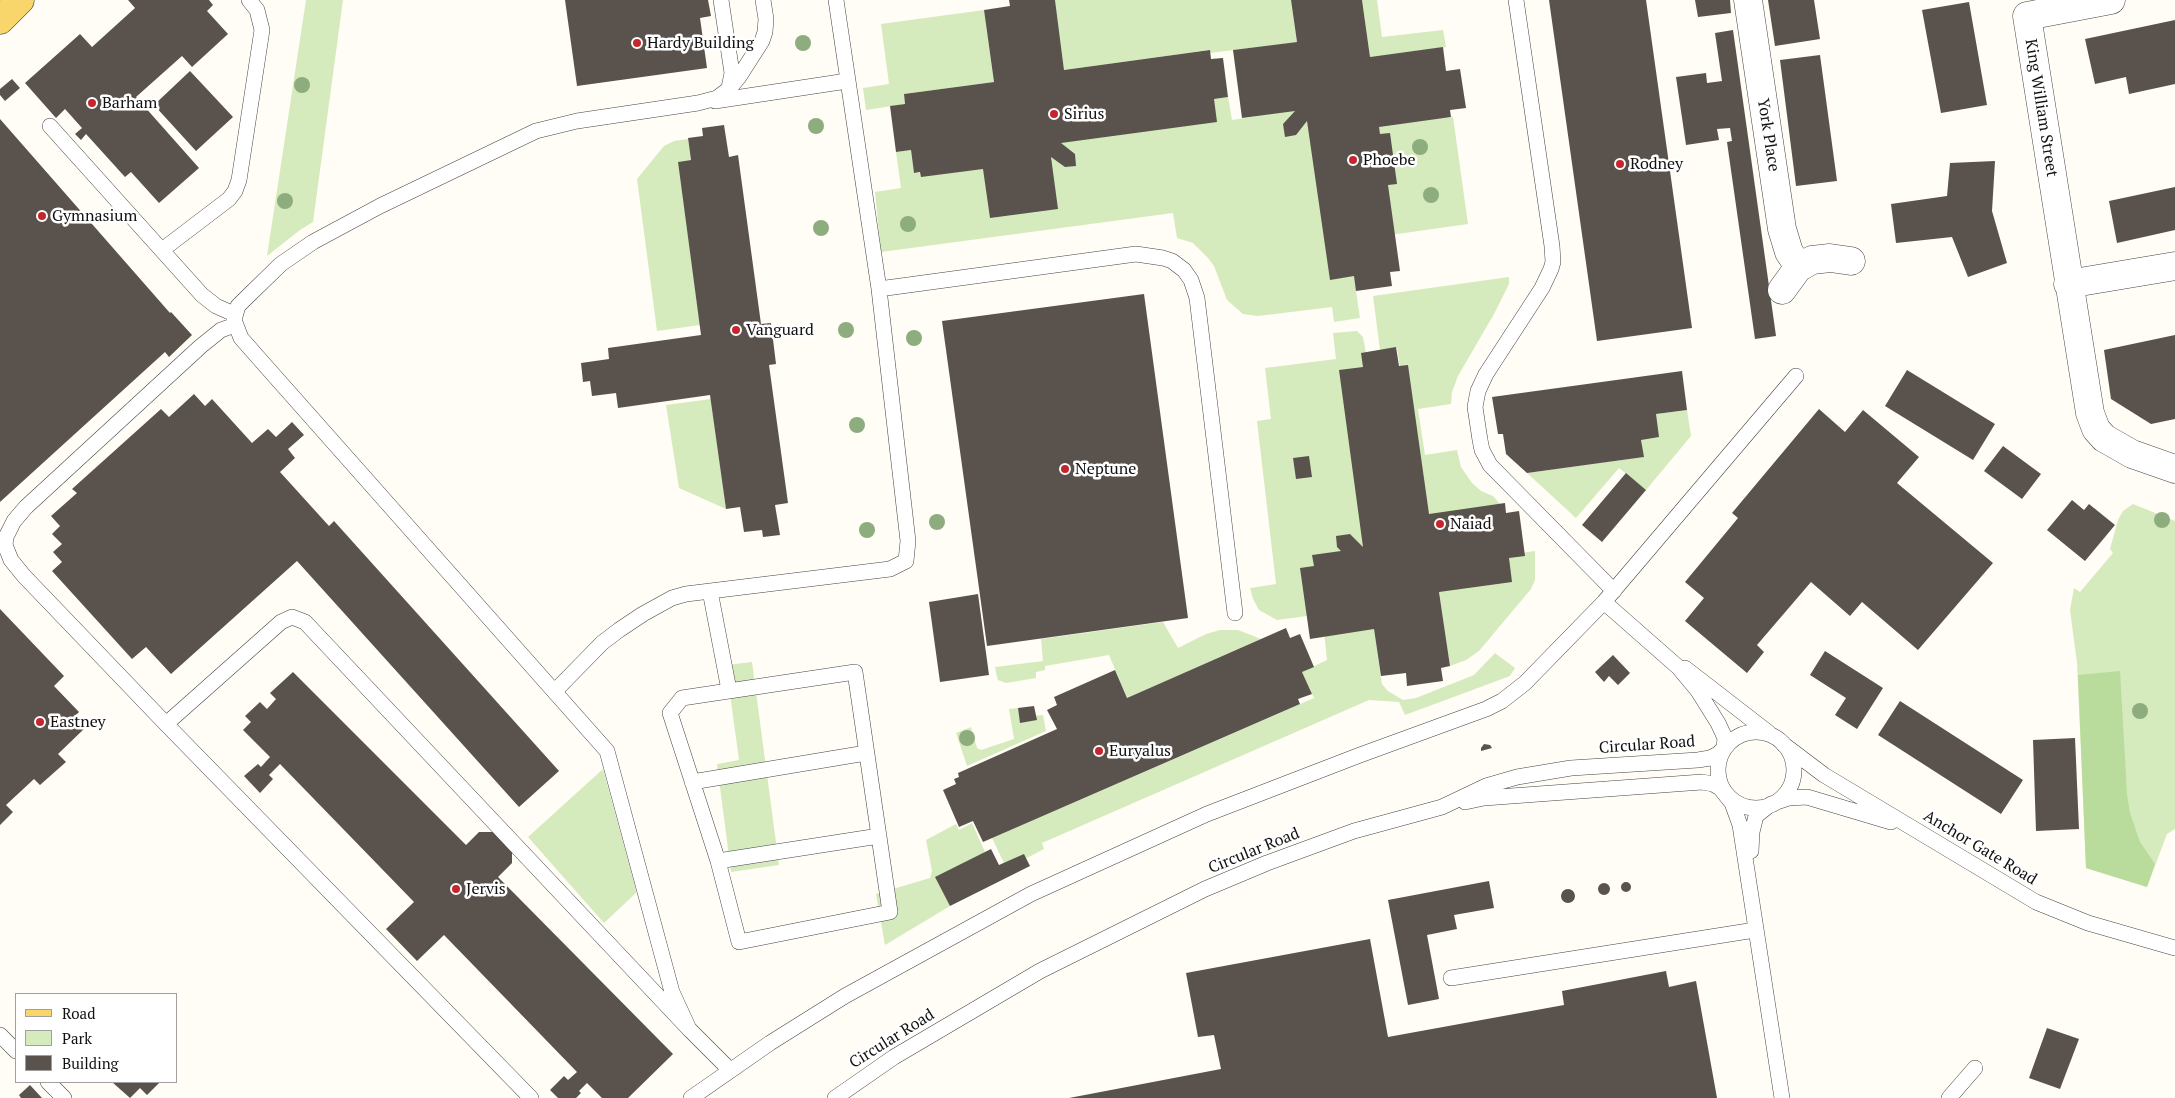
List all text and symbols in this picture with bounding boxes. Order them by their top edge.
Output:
place label: Hardy Building [647,33,754,53]
marker: Hardy Building [631,37,643,49]
street label: King William Street [2021,38,2061,178]
place label: Barham [102,93,157,113]
marker: Barham [86,97,98,109]
street label: York Place [1753,97,1783,173]
place label: Sirius [1064,104,1104,124]
marker: Sirius [1048,108,1060,120]
place label: Phoebe [1363,150,1416,170]
marker: Phoebe [1347,154,1359,166]
place label: Rodney [1630,154,1683,174]
marker: Rodney [1614,158,1626,170]
place label: Gymnasium [52,206,137,226]
marker: Gymnasium [36,210,48,222]
place label: Vanguard [746,320,814,340]
marker: Vanguard [730,324,742,336]
place label: Neptune [1075,459,1136,479]
marker: Neptune [1059,463,1071,475]
place label: Naiad [1450,514,1492,534]
marker: Naiad [1434,518,1446,530]
place label: Eastney [50,712,106,732]
marker: Eastney [34,716,46,728]
street label: Circular Road [1598,732,1696,758]
place label: Euryalus [1109,741,1171,761]
marker: Euryalus [1093,745,1105,757]
street label: Anchor Gate Road [1920,807,2040,889]
street label: Circular Road [1206,824,1302,878]
place label: Jervis [466,879,506,899]
marker: Jervis [450,883,462,895]
legend [15,993,178,1083]
text: Road [62,1003,95,1023]
street label: Circular Road [846,1005,938,1073]
text: Park [62,1028,92,1048]
text: Building [62,1053,119,1073]

